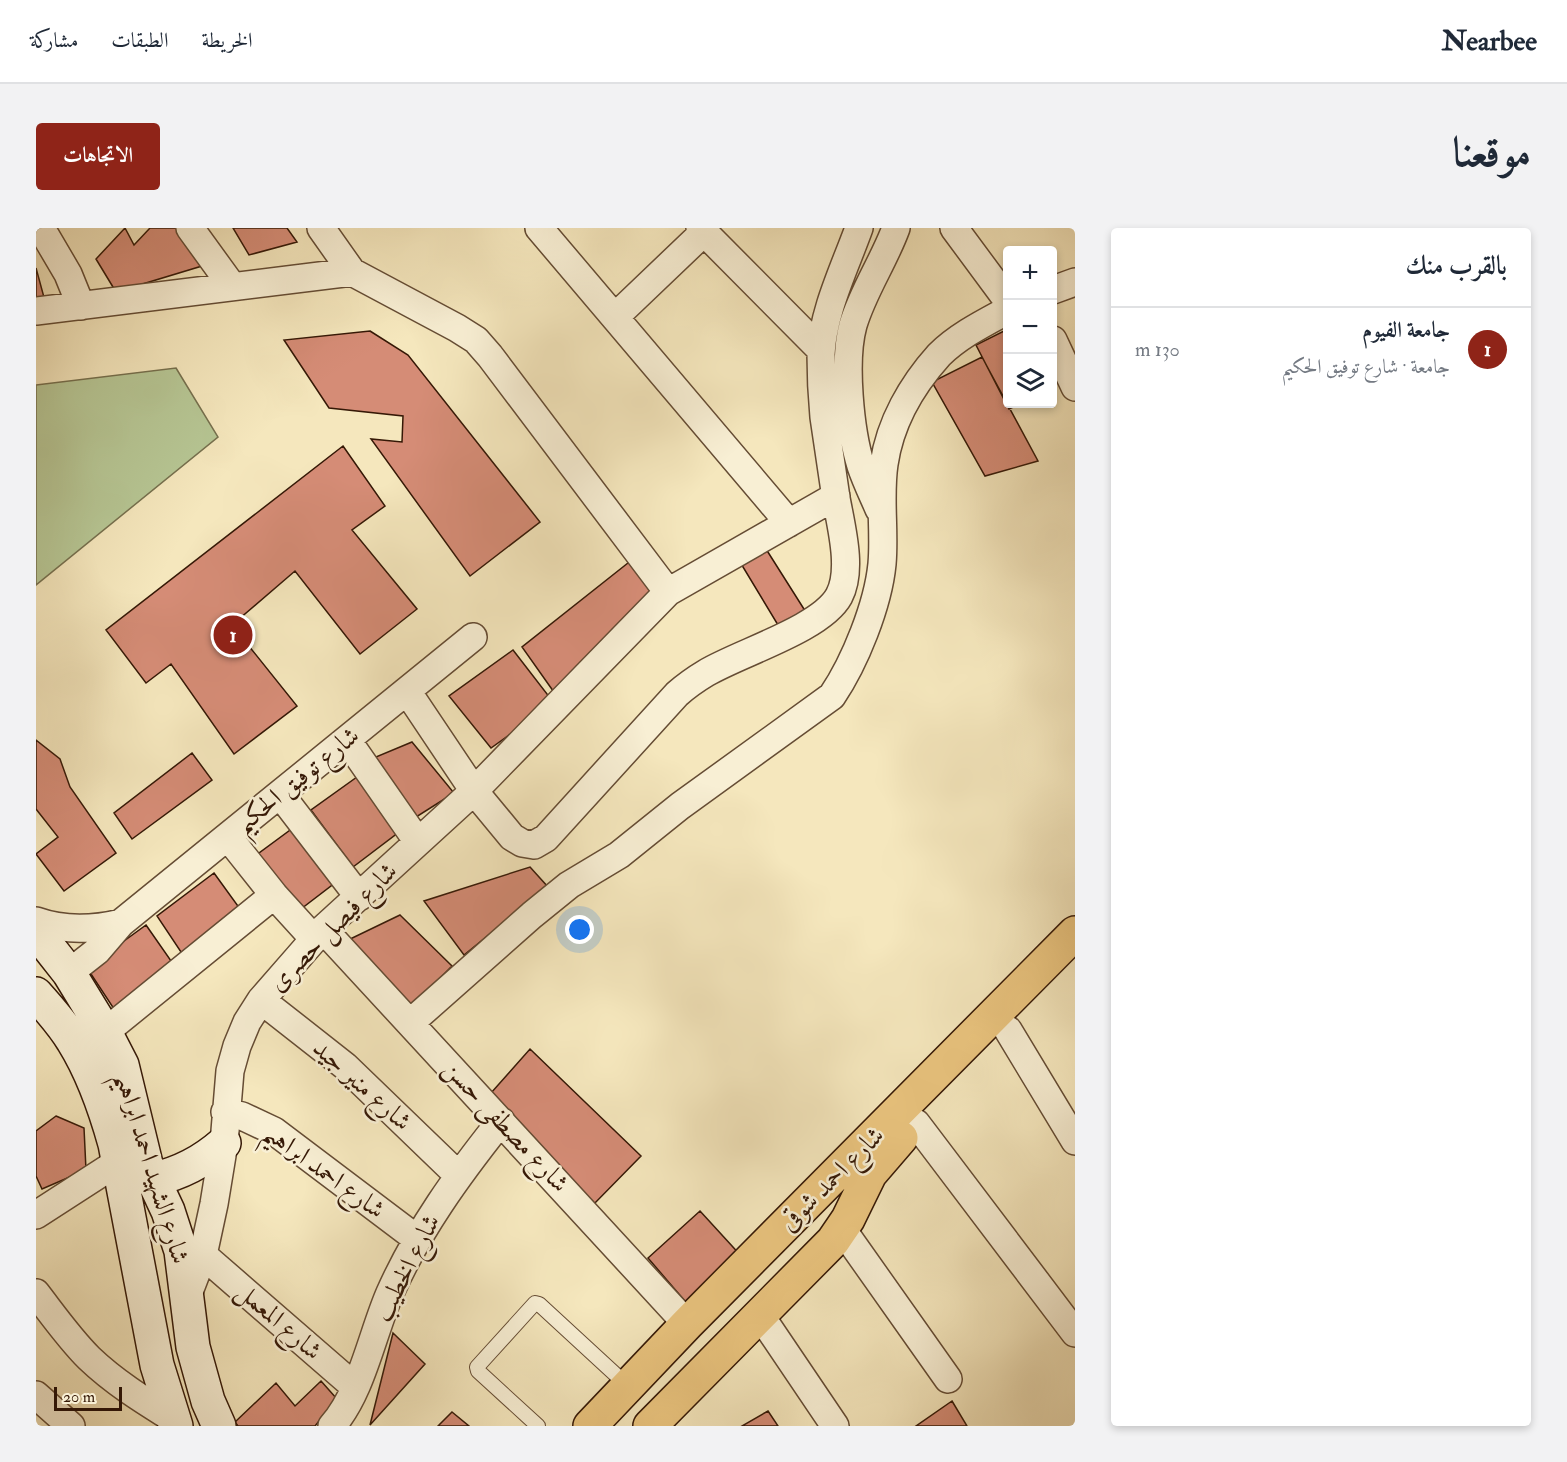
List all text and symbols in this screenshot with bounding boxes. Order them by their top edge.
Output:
text: Nearbee [1442,24,1537,59]
text: مشاركة [30,27,78,54]
text: الطبقات [111,27,168,54]
text: الخريطة [201,27,253,54]
button: الاتجاهات [36,123,160,190]
text: موقعنا [1453,127,1531,179]
map controls [1003,246,1057,408]
button: + [1003,246,1057,300]
text: بالقرب منك [1405,250,1507,282]
button: − [1003,300,1057,354]
text: جامعة الفيوم [1362,316,1450,344]
text: 130 m [1135,337,1180,362]
text: 1 [1484,337,1491,362]
button: layers [1003,354,1057,408]
text: جامعة · شارع توفيق الحكيم [1282,354,1450,379]
pin: 1 [214,612,252,658]
street label: شارع توفيق الحكيم [228,720,372,847]
street label: شارع فيصل حصرى [262,856,408,1002]
your location [565,915,594,944]
street label: شارع منير جيد [302,1032,418,1142]
street label: شارع مصطفى حسن [432,1053,576,1203]
street label: شارع الشهيد احمد ابراهيم [99,1068,196,1270]
street label: شارع احمد ابراهيم [251,1116,391,1233]
street label: شارع احمد شوقى [773,1120,895,1242]
street label: شارع الخطيب [366,1209,452,1329]
street label: شارع المعمل [226,1275,329,1371]
scale bar [54,1384,122,1412]
text: 20 m [63,1387,95,1407]

